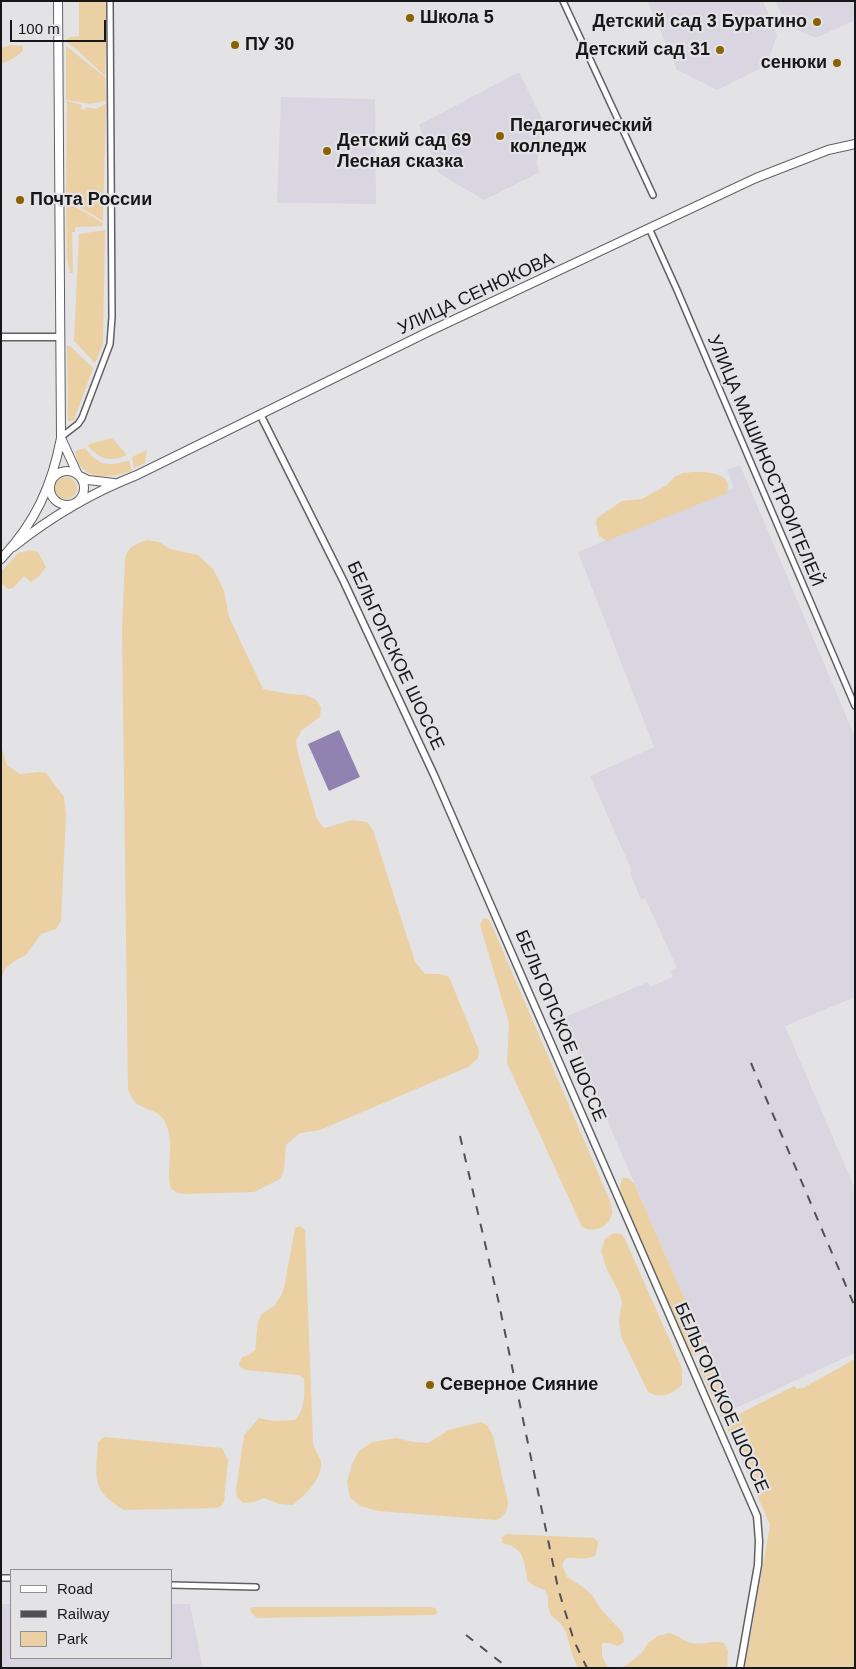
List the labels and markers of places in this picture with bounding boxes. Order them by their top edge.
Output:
place label: Школа 5 [420,7,494,29]
place label: Детский сад 3 Буратино [593,11,807,33]
marker: Школа 5 [404,12,416,24]
marker: Детский сад 3 Буратино [811,16,823,28]
place label: ПУ 30 [245,34,294,56]
marker: ПУ 30 [229,39,241,51]
place label: Детский сад 31 [576,39,710,61]
marker: Детский сад 31 [714,44,726,56]
place label: сенюки [761,52,827,74]
marker: сенюки [831,57,843,69]
place label: Педагогический колледж [510,115,653,158]
place label: Детский сад 69 Лесная сказка [337,130,471,172]
marker: Педагогический колледж [494,130,506,142]
marker: Детский сад 69 Лесная сказка [321,145,333,157]
place label: Почта России [30,189,152,211]
marker: Почта России [14,194,26,206]
place label: Северное Сияние [440,1374,598,1396]
marker: Северное Сияние [424,1379,436,1391]

